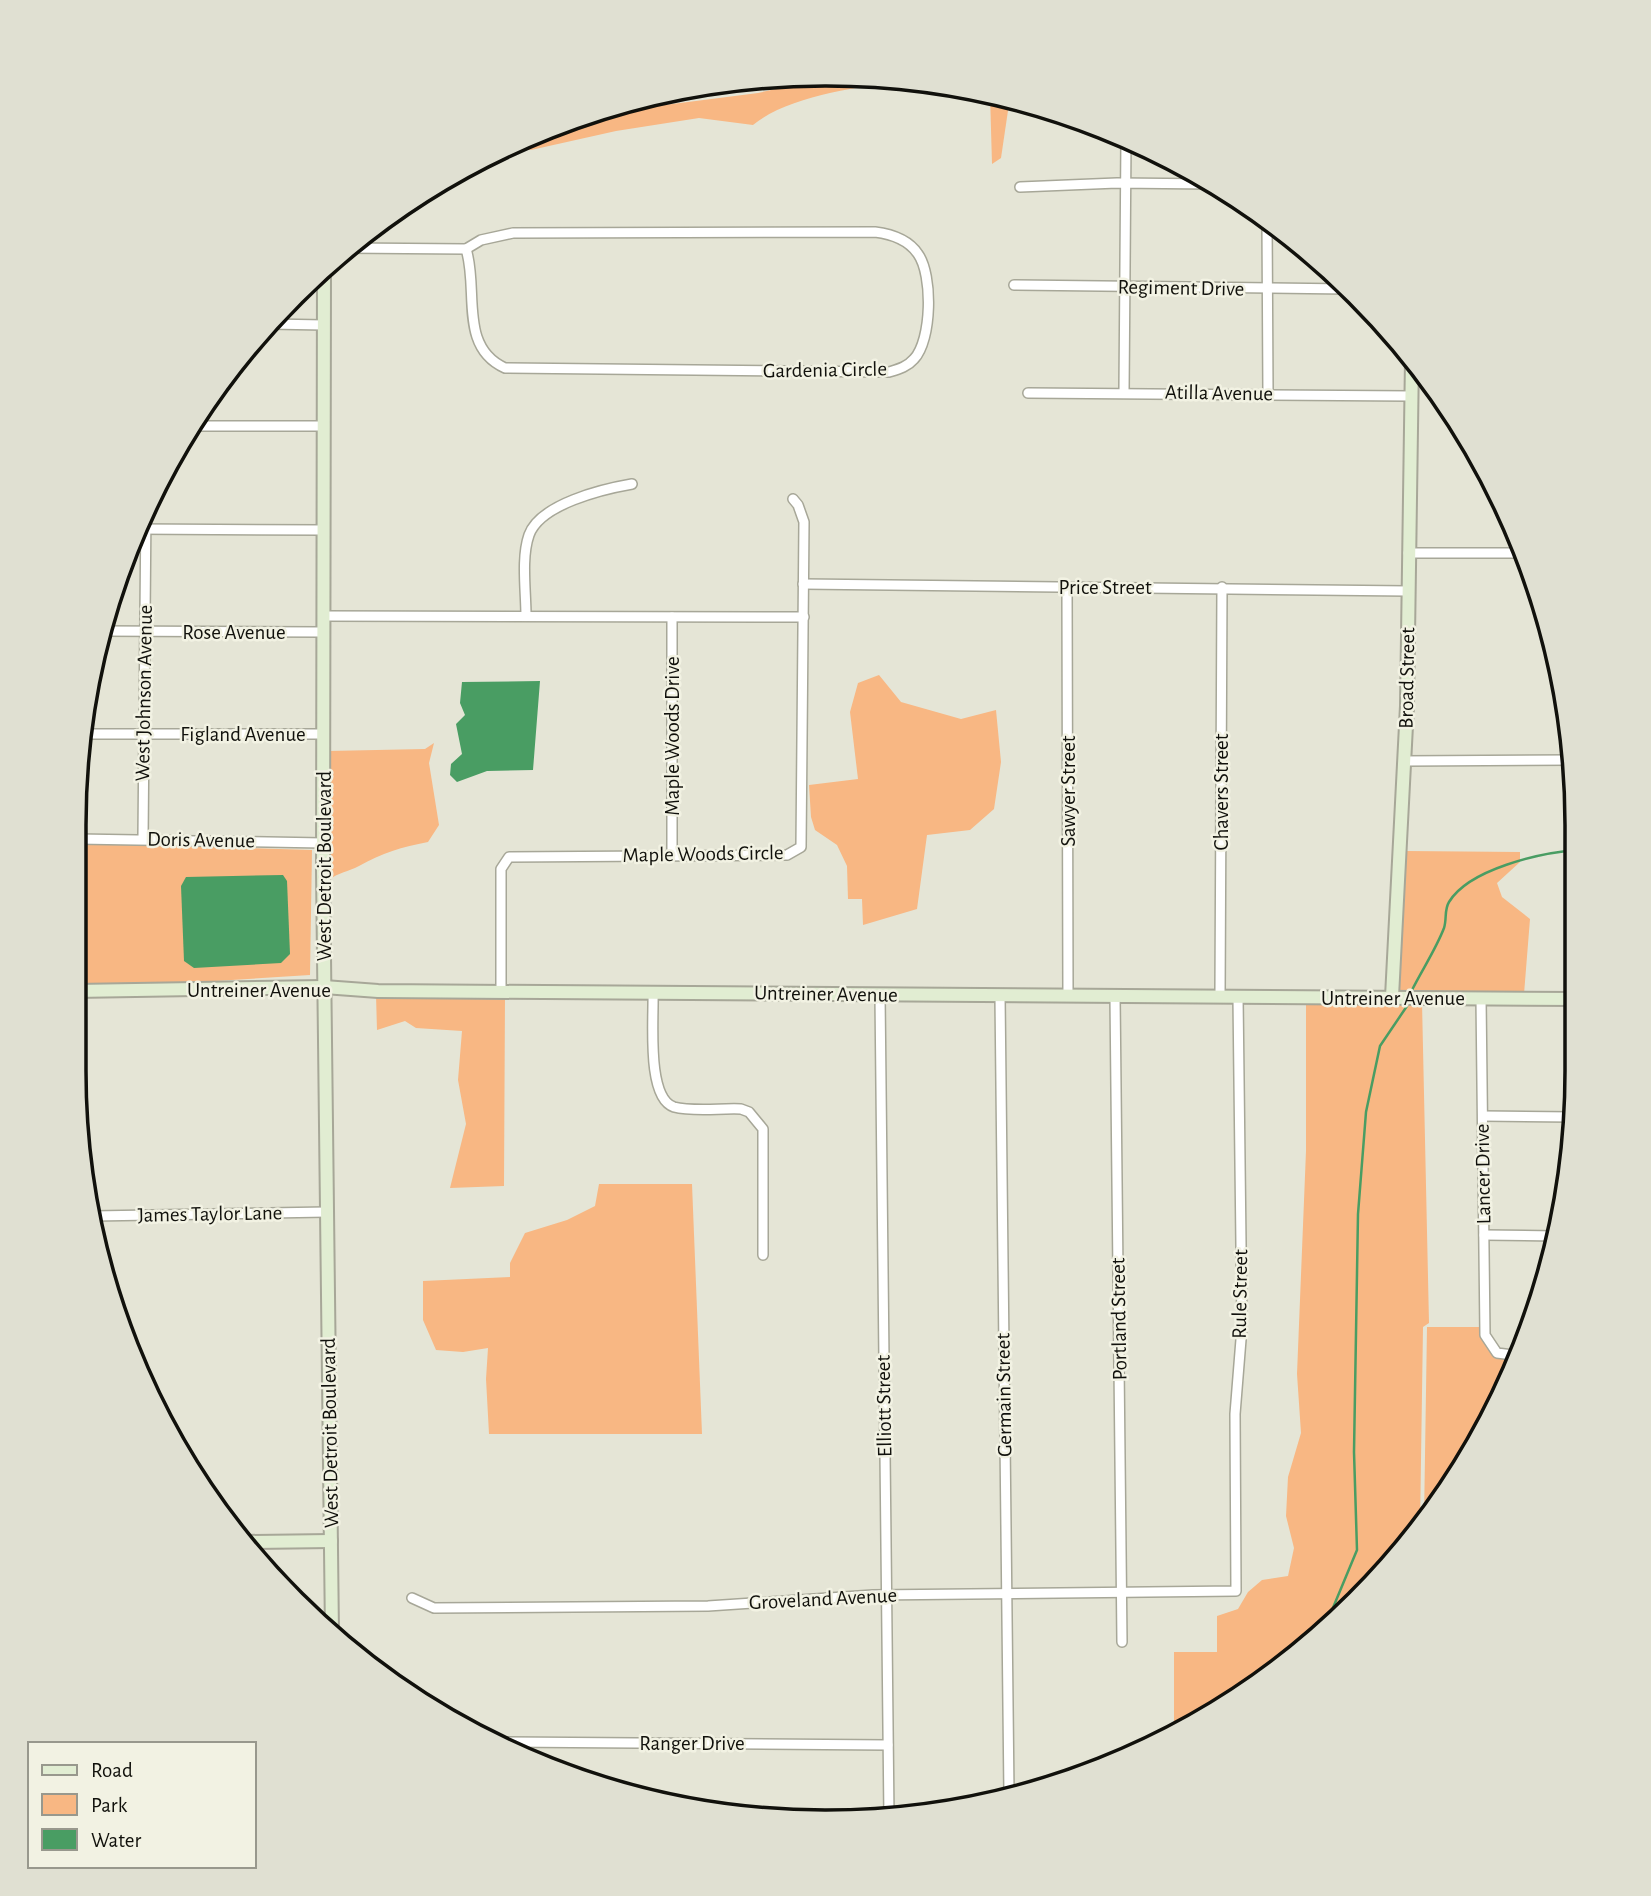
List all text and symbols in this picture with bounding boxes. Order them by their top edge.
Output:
street label: Regiment Drive [1117,276,1245,300]
street label: Gardenia Circle [763,358,887,382]
street label: Atilla Avenue [1165,382,1273,404]
street label: Price Street [1058,577,1152,598]
street label: West Johnson Avenue [132,604,156,782]
street label: Rose Avenue [182,622,286,643]
street label: Broad Street [1396,627,1418,729]
street label: Maple Woods Drive [662,656,683,816]
street label: Figland Avenue [180,724,306,745]
street label: Chavers Street [1211,733,1232,851]
street label: Sawyer Street [1058,735,1079,847]
street label: West Detroit Boulevard [314,771,335,961]
street label: Doris Avenue [147,829,255,851]
street label: Maple Woods Circle [622,842,784,866]
street label: Untreiner Avenue [187,980,331,1001]
street label: Untreiner Avenue [754,982,898,1006]
street label: Untreiner Avenue [1321,988,1465,1009]
street label: Lancer Drive [1472,1123,1494,1225]
street label: James Taylor Lane [137,1202,283,1226]
street label: Rule Street [1229,1249,1251,1339]
street label: Portland Street [1107,1257,1131,1381]
street label: Germain Street [992,1333,1016,1457]
street label: West Detroit Boulevard [318,1338,342,1528]
street label: Elliott Street [873,1354,895,1457]
street label: Groveland Avenue [748,1585,898,1613]
street label: Ranger Drive [639,1733,745,1754]
legend [28,1742,256,1868]
text: Road [91,1760,133,1781]
text: Park [91,1795,128,1816]
text: Water [91,1830,141,1851]

